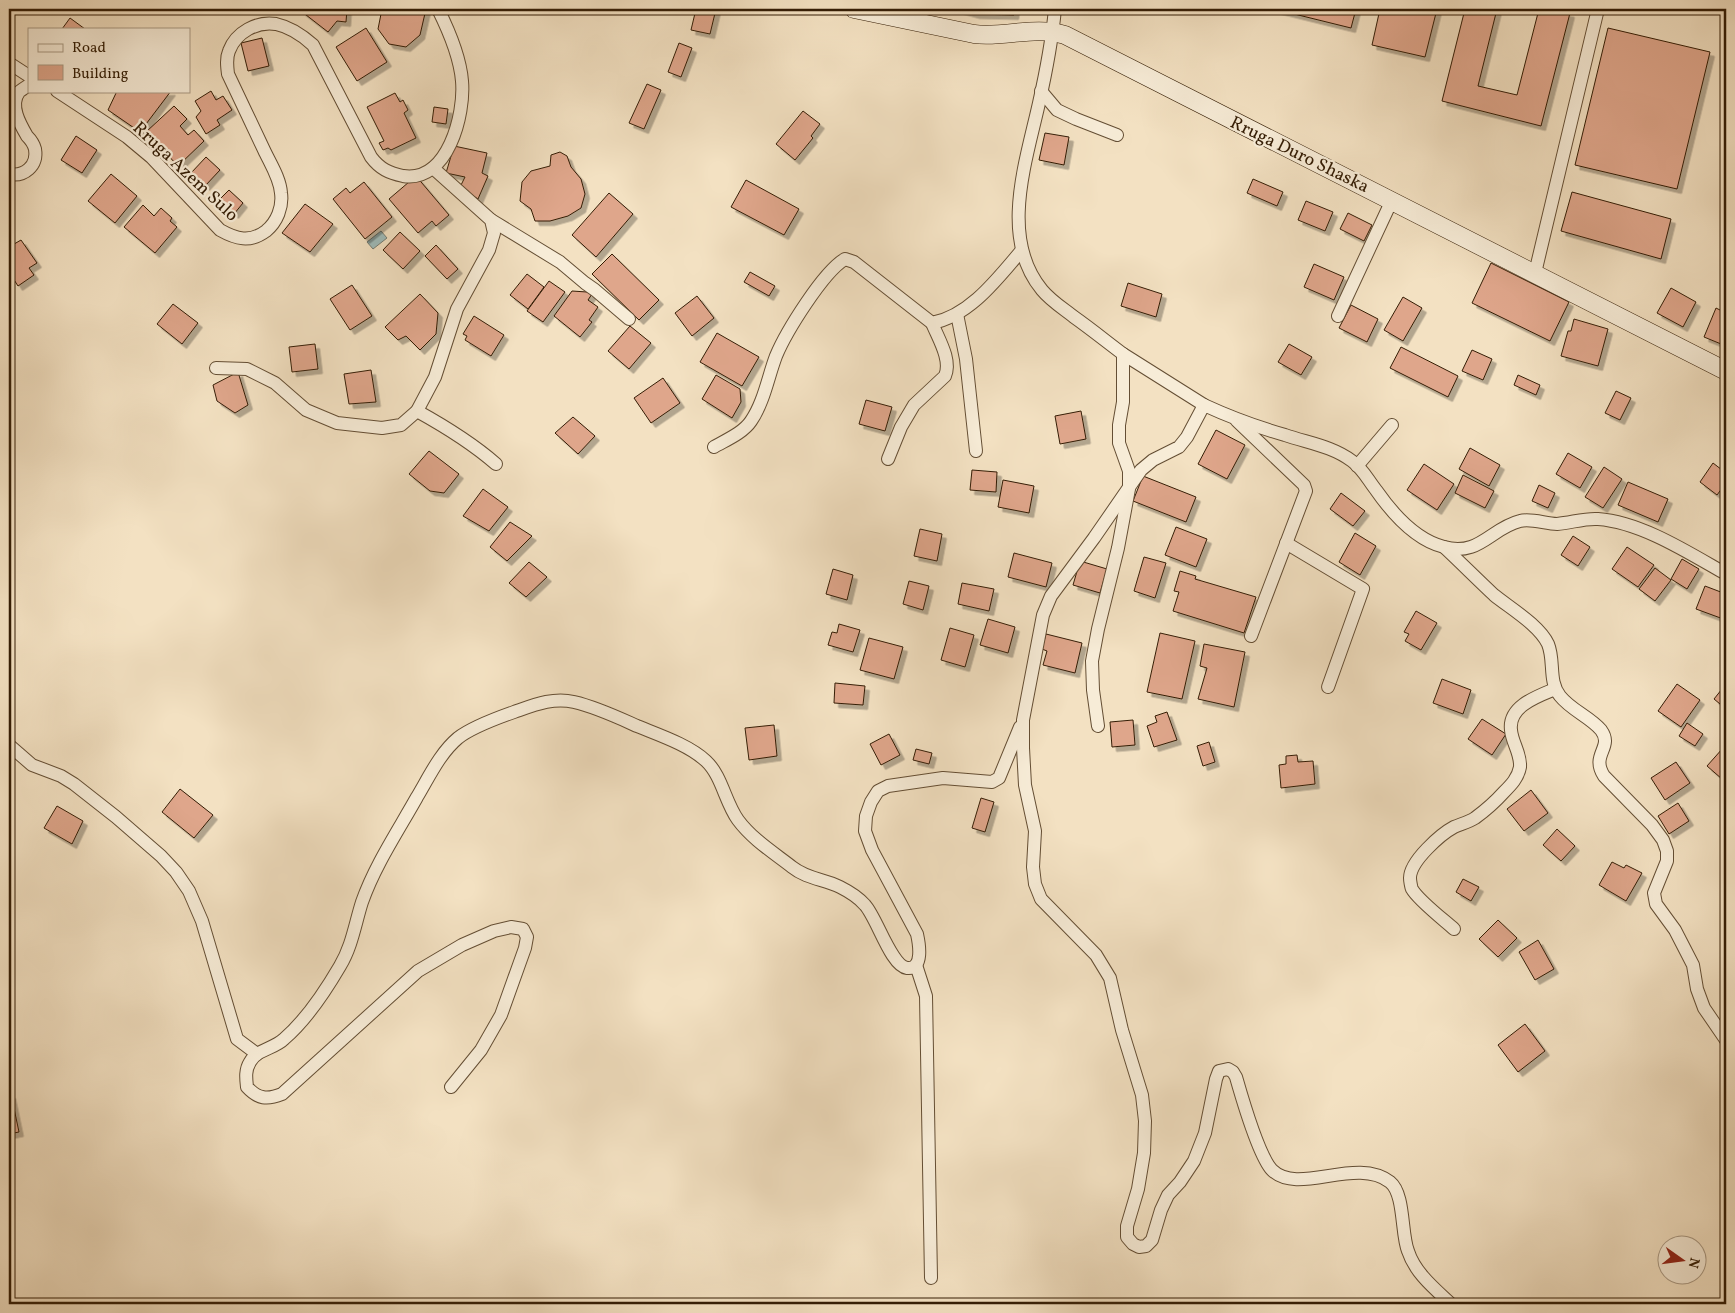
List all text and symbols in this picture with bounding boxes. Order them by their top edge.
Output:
legend [28,28,190,92]
text: Road [72,38,106,59]
text: Building [72,64,129,85]
street label: Rruga Duro Shaska [1226,111,1373,200]
street label: Rruga Azem Sulo [127,116,243,228]
north arrow [1658,1236,1708,1286]
text: N [1683,1256,1704,1270]

